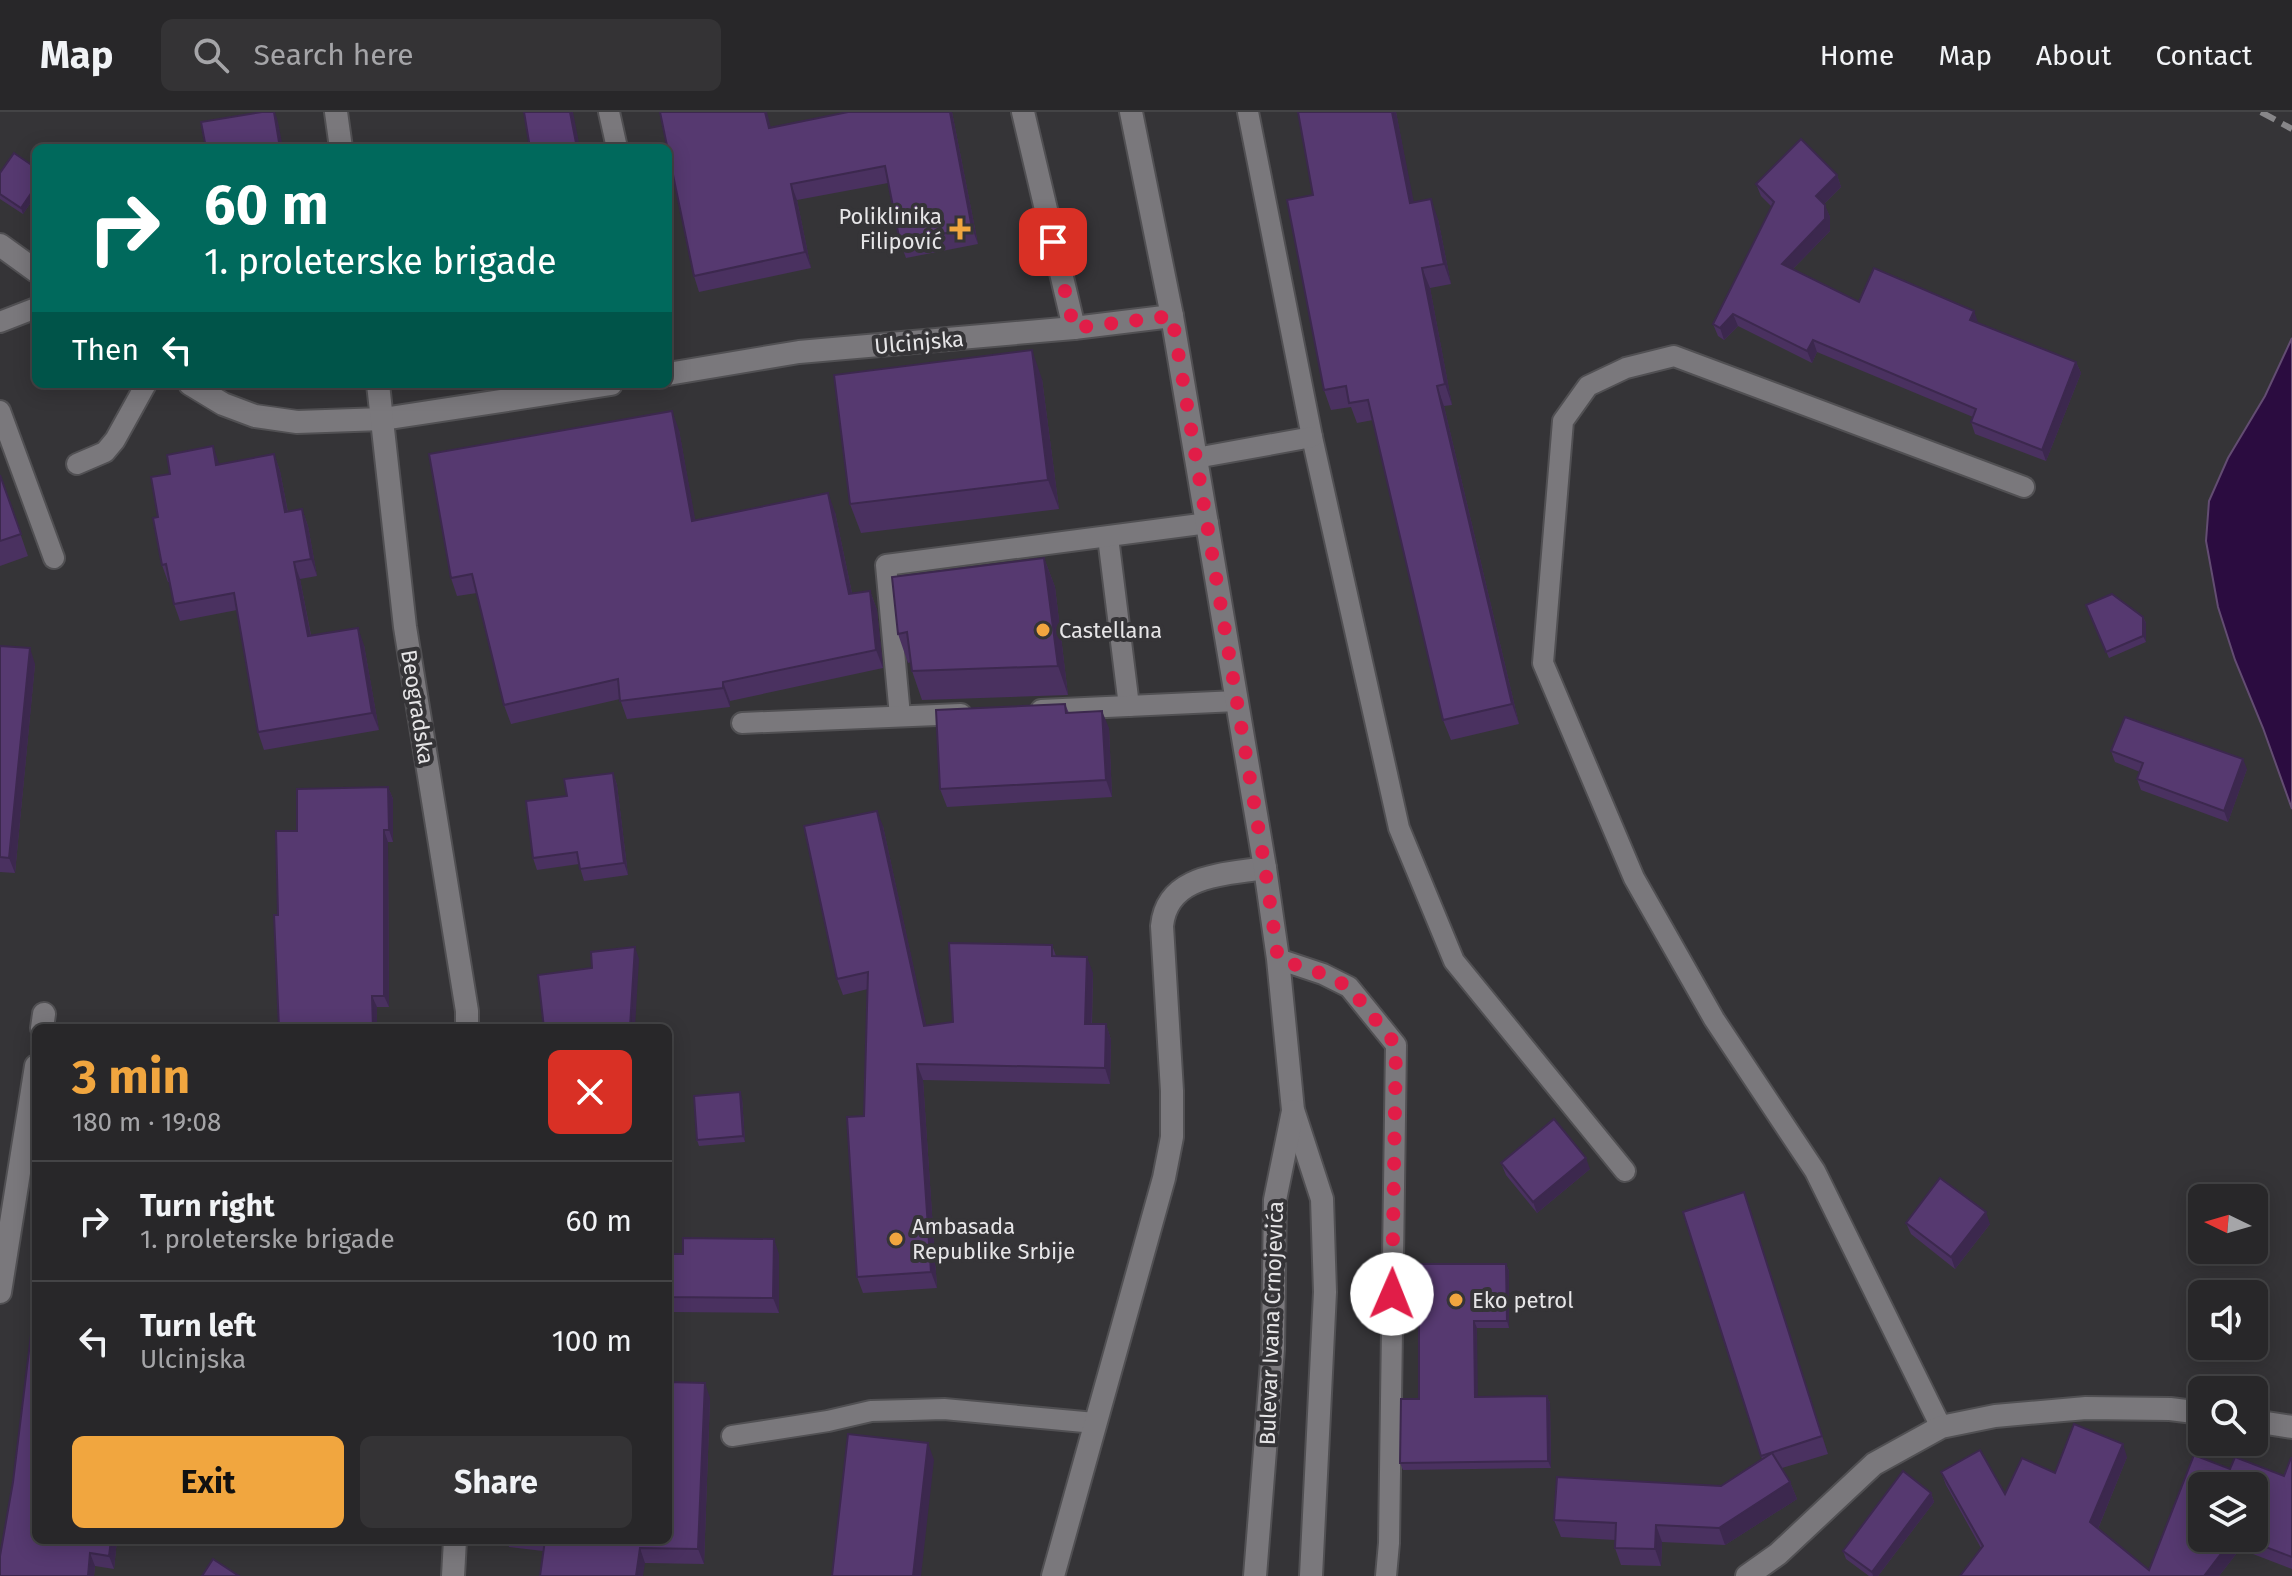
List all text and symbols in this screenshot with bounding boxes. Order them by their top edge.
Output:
search box [161,19,721,91]
text: Map [40,32,113,78]
icon: search [189,33,233,77]
text: Search here [253,37,414,73]
text: Home [1820,39,1894,72]
text: Map [1938,39,1992,72]
text: About [2036,39,2111,72]
text: Contact [2155,39,2252,72]
text: 60 m [204,172,329,239]
icon: right [72,176,176,280]
place label: Poliklinika Filipović [838,203,942,255]
pin [1019,208,1087,276]
marker: Poliklinika Filipović [949,218,971,240]
icon: arrive [1031,220,1075,264]
text: 1. proleterske brigade [204,240,557,284]
street label: Ulcinjska [873,325,965,360]
icon: left [155,328,199,372]
text: Then [72,332,139,368]
place label: Castellana [1059,617,1162,644]
marker: Castellana [1034,621,1052,639]
street label: Beogradska [395,648,440,766]
text: 3 min [72,1048,190,1106]
button: close [548,1050,632,1134]
text: 180 m · 19:08 [72,1107,221,1138]
north arrow [2188,1184,2268,1264]
map controls [2188,1184,2268,1552]
text: Turn right [140,1188,275,1224]
icon: right [72,1199,116,1243]
street label: Bulevar Ivana Crnojevića [1254,1200,1289,1446]
text: 60 m [566,1203,632,1239]
place label: Ambasada Republike Srbije [912,1213,1075,1265]
text: 1. proleterske brigade [140,1224,395,1255]
marker: Ambasada Republike Srbije [887,1230,905,1248]
position arrow [1350,1252,1434,1336]
button: sound [2188,1280,2268,1360]
place label: Eko petrol [1472,1287,1574,1314]
marker: Eko petrol [1447,1291,1465,1309]
text: Turn left [140,1308,256,1344]
icon: left [72,1319,116,1363]
text: 100 m [552,1323,632,1359]
text: Ulcinjska [140,1344,246,1375]
button: search [2188,1376,2268,1456]
button: Exit [72,1436,344,1528]
button: Share [360,1436,632,1528]
button: layers [2188,1472,2268,1552]

